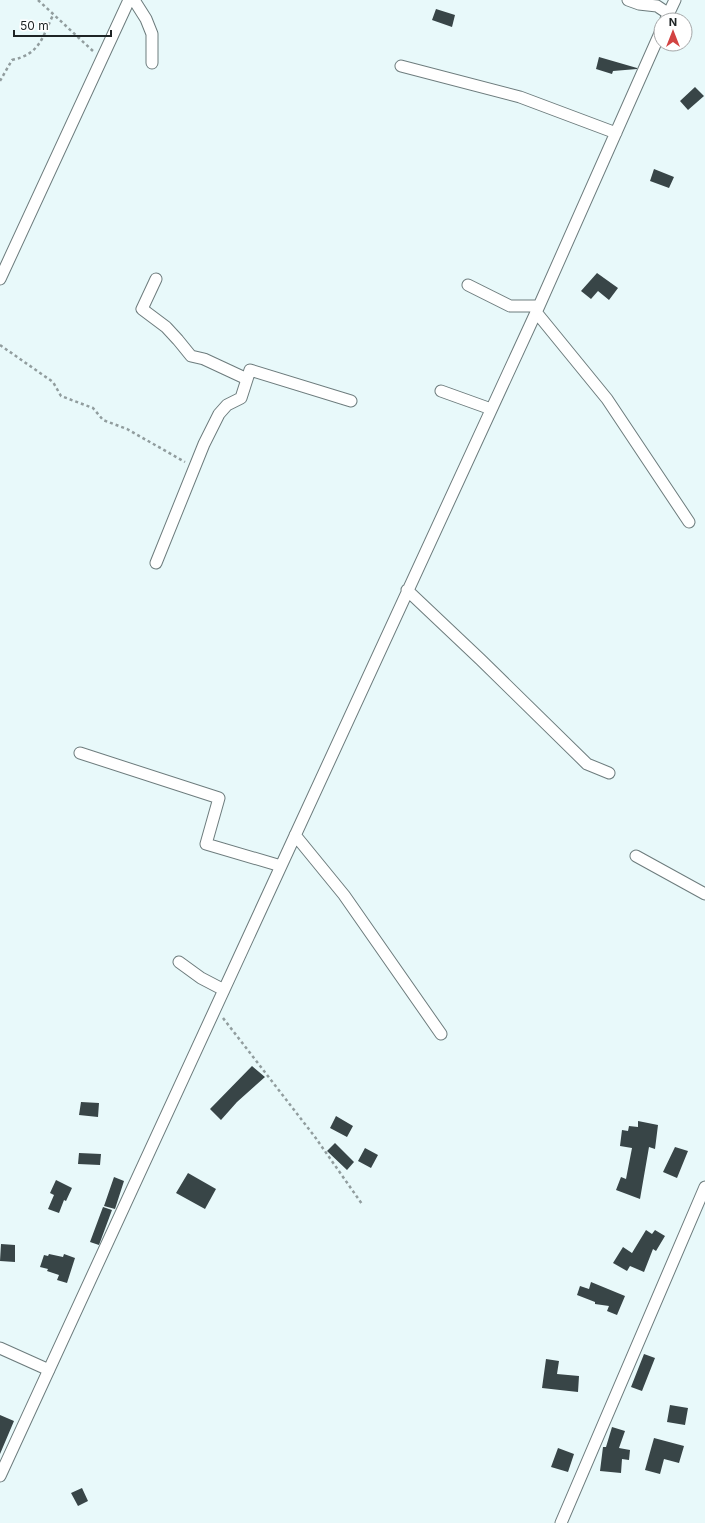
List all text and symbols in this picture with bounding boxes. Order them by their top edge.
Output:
scale bar [14,12,111,38]
north arrow [653,12,693,52]
text: N [669,15,677,29]
text: 50 m [20,18,49,33]

